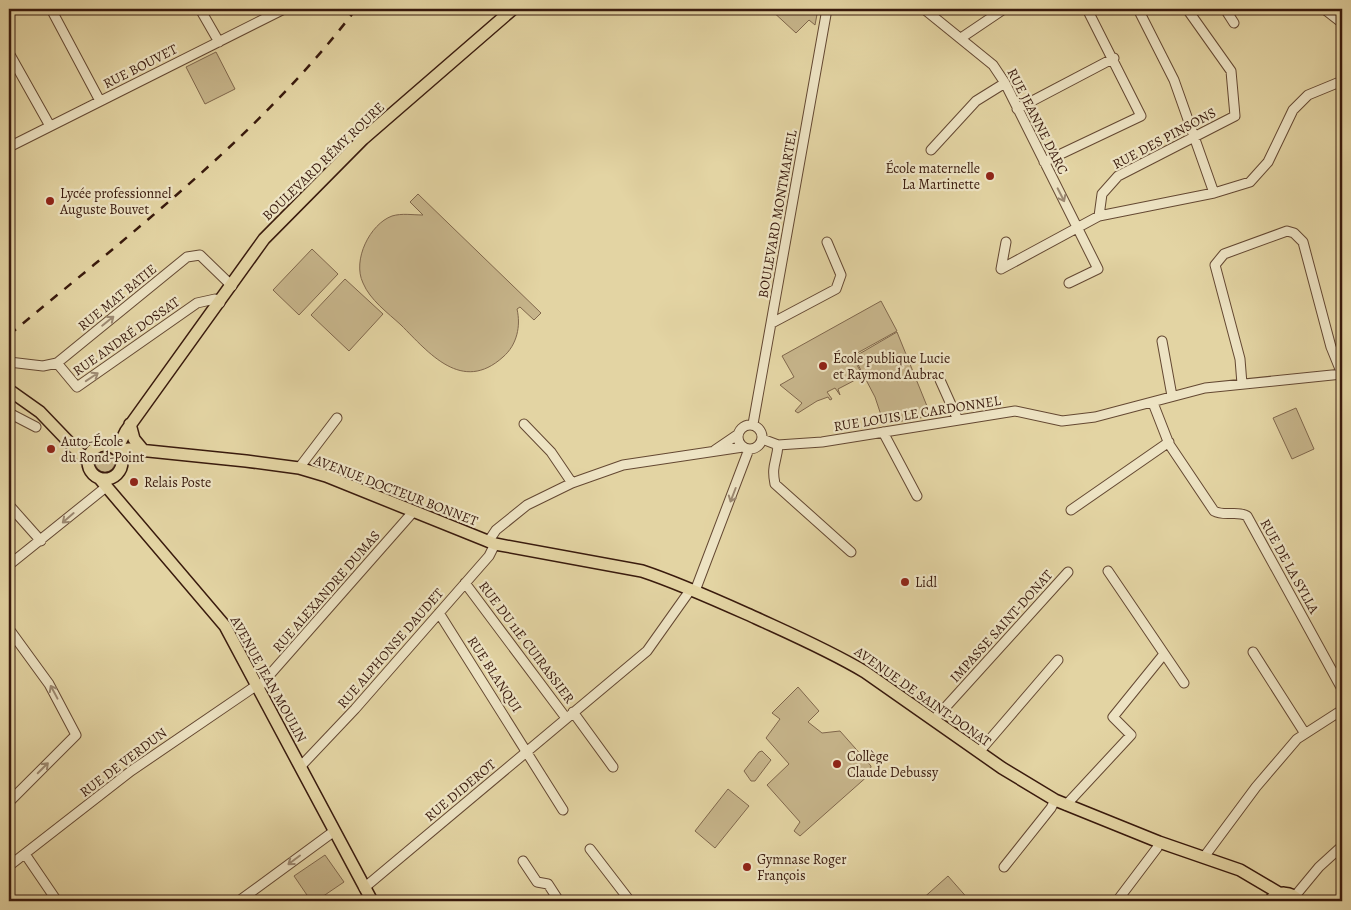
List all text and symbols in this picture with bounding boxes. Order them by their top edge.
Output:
street label: RUE BOUVET [100,39,181,93]
street label: RUE JEANNE D'ARC [1003,65,1073,178]
street label: BOULEVARD RÉMY ROURE [258,98,389,225]
street label: RUE DES PINSONS [1109,103,1219,174]
street label: BOULEVARD MONTMARTEL [753,128,802,300]
place label: École maternelle La Martinette [885,159,980,194]
marker: École maternelle La Martinette [984,170,996,182]
place label: Lycée professionnel Auguste Bouvet [59,184,172,219]
one-way arrow [1057,187,1066,202]
marker: Lycée professionnel Auguste Bouvet [44,195,56,207]
street label: RUE MAT BATIE [74,260,161,335]
street label: RUE ANDRÉ DOSSAT [69,292,184,380]
one-way arrow [102,316,115,327]
place label: École publique Lucie et Raymond Aubrac [833,349,950,384]
marker: École publique Lucie et Raymond Aubrac [817,360,829,372]
one-way arrow [84,372,98,382]
street label: RUE LOUIS LE CARDONNEL [832,391,1003,436]
place label: Auto-École du Rond-Point [60,432,145,467]
marker: Auto-École du Rond-Point [45,443,57,455]
street label: AVENUE DOCTEUR BONNET [310,450,481,531]
place label: Relais Poste [144,473,211,492]
marker: Relais Poste [128,476,140,488]
one-way arrow [728,487,737,502]
one-way arrow [62,512,75,524]
street label: RUE DE LA SYLLA [1256,515,1324,618]
street label: RUE ALEXANDRE DUMAS [268,526,385,656]
street label: IMPASSE SAINT-DONAT [946,566,1057,687]
place label: Lidl [915,573,938,592]
marker: Lidl [899,576,911,588]
street label: RUE DU 11E CUIRASSIER [474,577,579,708]
street label: RUE ALPHONSE DAUDET [333,584,448,712]
street label: AVENUE JEAN MOULIN [225,612,311,746]
street label: RUE BLANQUI [463,633,526,716]
street label: AVENUE DE SAINT-DONAT [850,641,995,751]
one-way arrow [48,685,58,699]
street label: RUE DE VERDUN [76,723,171,801]
place label: Collège Claude Debussy [847,747,939,782]
street label: RUE DIDEROT [421,755,500,826]
marker: Collège Claude Debussy [831,758,843,770]
one-way arrow [36,762,49,774]
place label: Gymnase Roger François [757,850,847,885]
one-way arrow [287,855,301,865]
marker: Gymnase Roger François [741,861,753,873]

